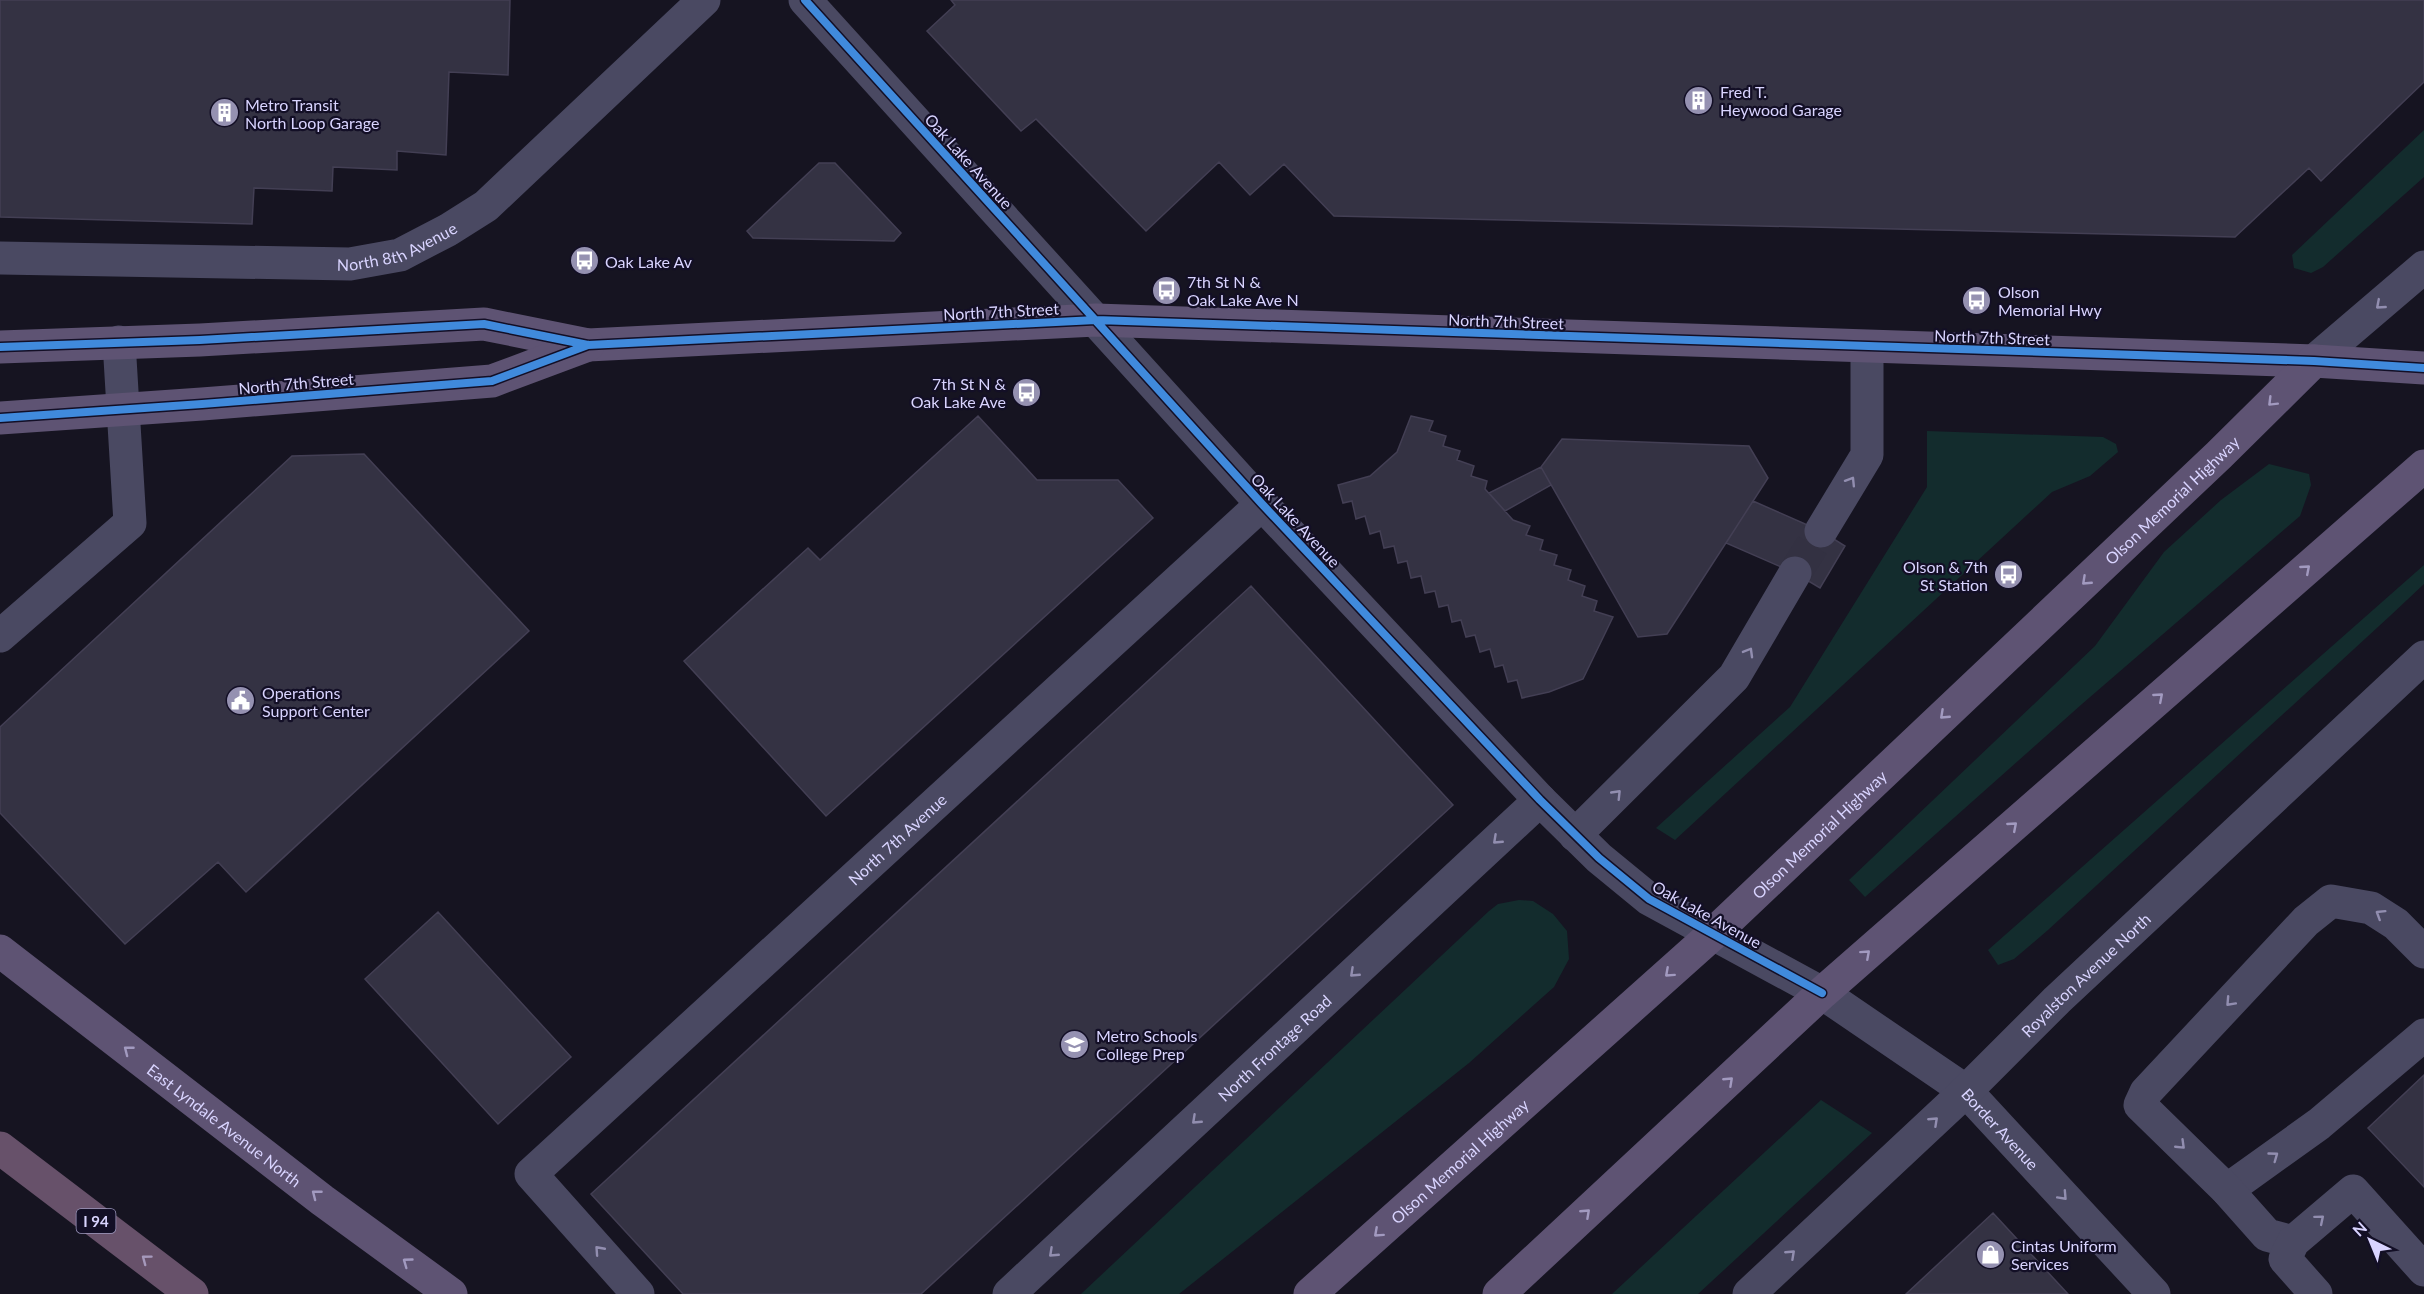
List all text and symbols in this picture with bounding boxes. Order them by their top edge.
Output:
place label: Fred T. Heywood Garage [1720,82,1842,119]
building icon: Fred T. Heywood Garage [1683,84,1715,116]
place label: Metro Transit North Loop Garage [245,95,379,132]
building icon: Metro Transit North Loop Garage [208,97,240,129]
street label: Oak Lake Avenue [921,109,1017,213]
street label: North 8th Avenue [337,218,460,274]
bus stop icon: Oak Lake Av [568,245,600,277]
place label: Oak Lake Av [605,252,693,271]
place label: 7th St N & Oak Lake Ave N [1187,272,1299,309]
bus stop icon: 7th St N & Oak Lake Ave N [1150,274,1182,306]
place label: Olson Memorial Hwy [1998,282,2102,319]
bus stop icon: Olson Memorial Hwy [1961,284,1993,316]
street label: North 7th Street [943,298,1060,324]
one-way arrow [2376,298,2387,309]
street label: North 7th Street [1448,309,1564,333]
street label: North 7th Street [1934,325,2050,349]
street label: North 7th Street [237,368,355,398]
place label: 7th St N & Oak Lake Ave [911,374,1007,411]
bus stop icon: 7th St N & Oak Lake Ave [1011,376,1043,408]
one-way arrow [2269,395,2280,406]
street label: Olson Memorial Highway [2101,431,2243,568]
street label: Oak Lake Avenue [1248,469,1344,571]
one-way arrow [1844,477,1856,487]
place label: Olson & 7th St Station [1903,557,1988,594]
bus stop icon: Olson & 7th St Station [1993,559,2025,591]
one-way arrow [2299,565,2310,576]
one-way arrow [2082,573,2093,584]
one-way arrow [1742,648,1753,658]
place label: Operations Support Center [262,683,370,720]
public building icon: Operations Support Center [225,685,257,717]
one-way arrow [2152,694,2163,705]
one-way arrow [1941,707,1952,718]
street label: Olson Memorial Highway [1748,765,1890,902]
street label: North 7th Avenue [844,789,950,888]
one-way arrow [1610,790,1621,800]
one-way arrow [2006,822,2016,833]
one-way arrow [1493,833,1504,844]
street label: Oak Lake Avenue [1649,876,1765,952]
street label: Royalston Avenue North [2017,909,2154,1040]
one-way arrow [2376,910,2387,921]
one-way arrow [1859,950,1870,961]
one-way arrow [1350,966,1361,977]
one-way arrow [1666,966,1676,977]
street label: North Frontage Road [1214,990,1334,1105]
one-way arrow [2226,995,2237,1006]
place label: Metro Schools College Prep [1096,1026,1198,1063]
school or university icon: Metro Schools College Prep [1059,1028,1091,1060]
one-way arrow [124,1046,135,1057]
street label: East Lyndale Avenue North [144,1059,305,1190]
one-way arrow [1723,1077,1733,1088]
street label: Border Avenue [1958,1084,2043,1173]
street label: Olson Memorial Highway [1386,1094,1532,1227]
one-way arrow [1192,1113,1202,1124]
one-way arrow [1927,1117,1938,1128]
one-way arrow [2174,1138,2184,1149]
one-way arrow [2268,1152,2279,1163]
one-way arrow [2056,1189,2067,1200]
one-way arrow [311,1191,322,1202]
road number: I 94 [76,1209,116,1233]
one-way arrow [1579,1209,1590,1220]
north arrow [2340,1210,2400,1270]
one-way arrow [2313,1216,2324,1227]
text: N [2348,1218,2370,1240]
one-way arrow [1375,1226,1385,1237]
place label: Cintas Uniform Services [2011,1236,2117,1273]
shop icon: Cintas Uniform Services [1974,1238,2006,1270]
one-way arrow [1049,1246,1060,1257]
one-way arrow [595,1247,606,1257]
one-way arrow [1785,1250,1795,1261]
one-way arrow [141,1255,152,1266]
one-way arrow [402,1258,413,1269]

